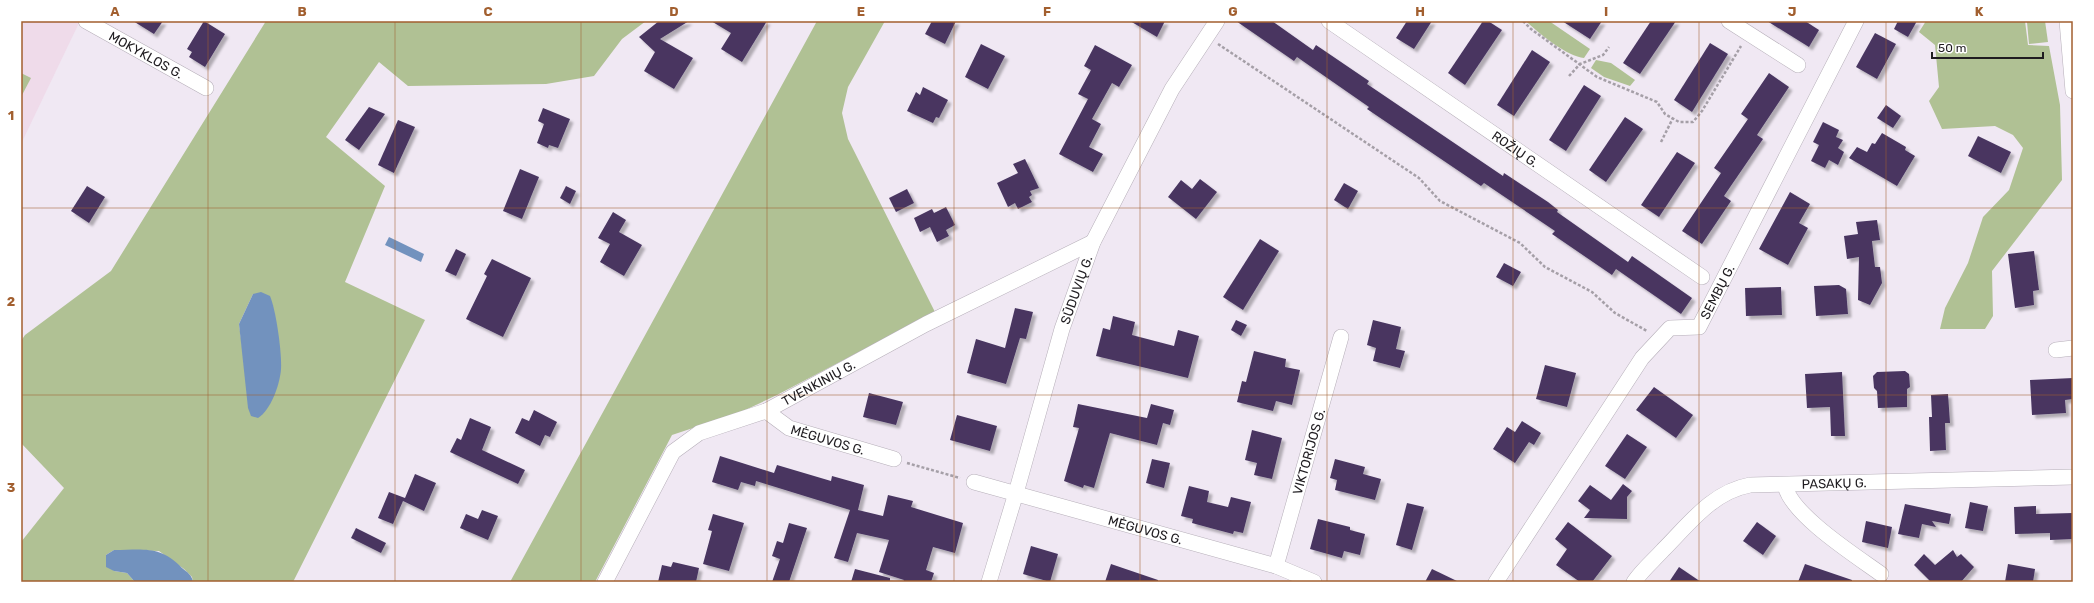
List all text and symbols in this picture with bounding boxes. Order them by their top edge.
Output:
text: A [110,4,120,19]
text: B [297,4,307,19]
text: C [483,4,493,19]
text: D [669,4,679,19]
text: E [857,4,865,19]
text: F [1043,4,1051,19]
text: G [1228,4,1238,19]
text: H [1415,4,1425,19]
text: I [1604,4,1608,19]
text: J [1788,4,1796,19]
text: K [1975,4,1984,19]
street label: MOKYKLOS G. [107,28,186,81]
scale bar [1932,34,2043,60]
text: 50 m [1938,41,1966,55]
text: 1 [8,108,14,123]
street label: ROŽIŲ G. [1489,128,1541,170]
street label: SŪDUVIŲ G. [1057,253,1095,326]
street label: SEMBŲ G. [1697,262,1737,322]
text: 2 [7,294,15,309]
street label: TVENKINIŲ G. [779,357,858,409]
street label: VIKTORIJOS G. [1289,407,1328,496]
street label: MĖGUVOS G. [789,421,867,457]
street label: PASAKŲ G. [1801,475,1867,491]
text: 3 [7,480,16,495]
street label: MĖGUVOS G. [1107,512,1184,547]

